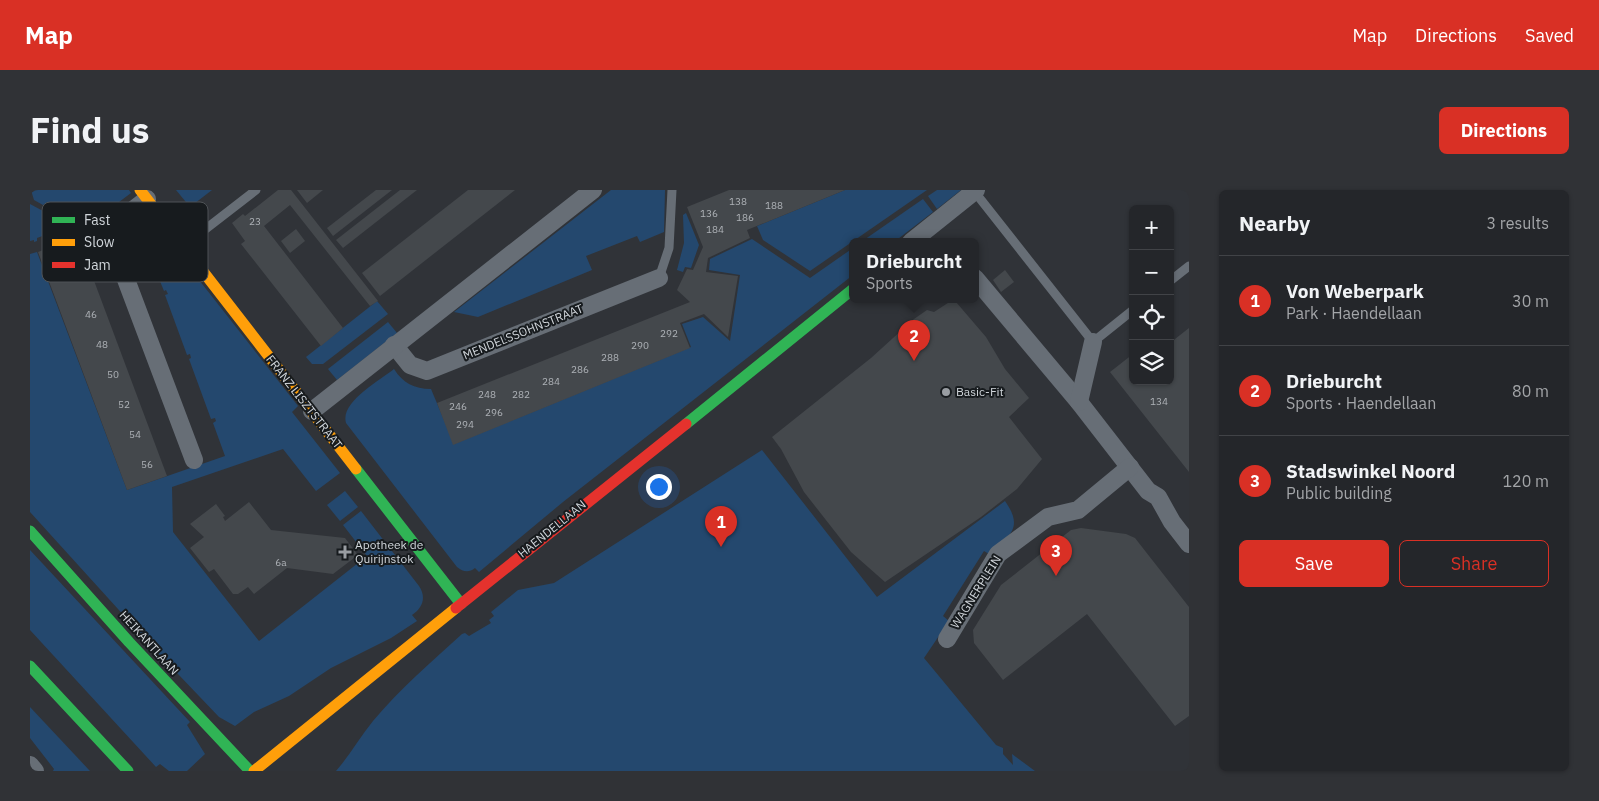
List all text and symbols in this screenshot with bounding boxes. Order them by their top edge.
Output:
text: Map [25,19,73,51]
text: Map [1352,24,1387,47]
text: Directions [1415,24,1497,47]
text: Saved [1525,24,1574,47]
text: Find us [30,107,149,153]
button: Directions [1439,107,1569,154]
house number: 138 [729,195,747,208]
house number: 188 [765,199,783,212]
legend [42,202,208,282]
map controls [1129,205,1174,385]
button: + [1129,205,1174,250]
house number: 136 [700,207,718,220]
text: Nearby [1239,209,1310,237]
text: Fast [84,211,110,229]
house number: 186 [736,211,754,224]
text: 3 results [1486,213,1549,233]
house number: 23 [249,215,261,228]
house number: 184 [706,223,724,236]
text: Slow [84,233,115,251]
popup [849,238,979,303]
text: Drieburcht [866,249,962,273]
button: − [1129,250,1174,295]
text: Jam [84,256,111,274]
text: Sports [866,273,913,293]
text: Von Weberpark [1286,279,1424,303]
text: 1 [1250,291,1260,311]
text: 30 m [1512,291,1549,311]
button: locate [1129,295,1174,340]
street label: MENDELSSOHNSTRAAT [460,300,585,363]
text: Park · Haendellaan [1286,303,1422,323]
house number: 46 [85,308,97,321]
pin: 2 [898,320,930,361]
house number: 292 [660,327,678,340]
house number: 48 [96,338,108,351]
house number: 290 [631,339,649,352]
button: layers [1129,340,1174,385]
house number: 288 [601,351,619,364]
street label: FRANZ LISZTSTRAAT [263,352,346,452]
house number: 286 [571,363,589,376]
house number: 50 [107,368,119,381]
text: Drieburcht [1286,369,1382,393]
house number: 284 [542,375,560,388]
text: 2 [1250,381,1260,401]
text: 80 m [1512,381,1549,401]
place label: Basic-Fit [956,384,1004,399]
marker: Basic-Fit [940,386,952,398]
house number: 248 [478,388,496,401]
house number: 282 [512,388,530,401]
text: Sports · Haendellaan [1286,393,1436,413]
house number: 134 [1150,395,1168,408]
house number: 52 [118,398,130,411]
house number: 246 [449,400,467,413]
house number: 296 [485,406,503,419]
house number: 294 [456,418,474,431]
house number: 54 [129,428,141,441]
house number: 56 [141,458,153,471]
text: Stadswinkel Noord [1286,459,1455,483]
text: 3 [1250,471,1260,491]
text: 120 m [1502,471,1549,491]
your location [646,474,672,500]
text: Public building [1286,483,1392,503]
street label: HAENDELLAAN [515,497,589,561]
pin: 1 [705,506,737,547]
pin: 3 [1040,535,1072,576]
place label: Apotheek de Quirijnstok [355,537,424,566]
button: Save [1239,540,1389,587]
button: Share [1399,540,1549,587]
marker: Apotheek de Quirijnstok [339,546,351,558]
street label: WAGNERPLEIN [947,552,1004,631]
house number: 6a [275,556,287,569]
street label: HEIKANTLAAN [117,607,182,678]

